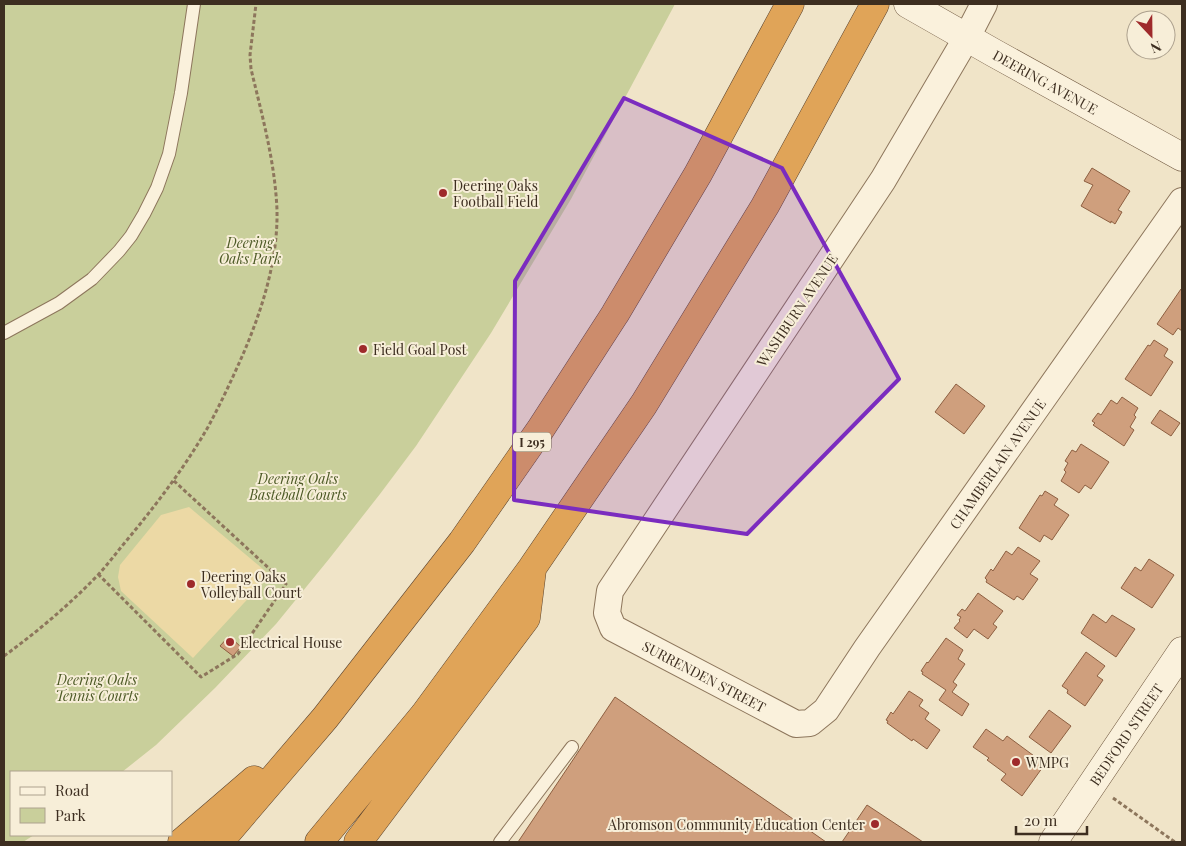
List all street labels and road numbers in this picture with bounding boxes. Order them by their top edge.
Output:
street label: DEERING AVENUE [990,45,1101,118]
street label: WASHBURN AVENUE [752,250,842,371]
street label: CHAMBERLAIN AVENUE [945,395,1049,532]
road number: I 295 [513,432,551,452]
street label: SURRENDEN STREET [639,636,770,716]
street label: BEDFORD STREET [1085,679,1167,789]

